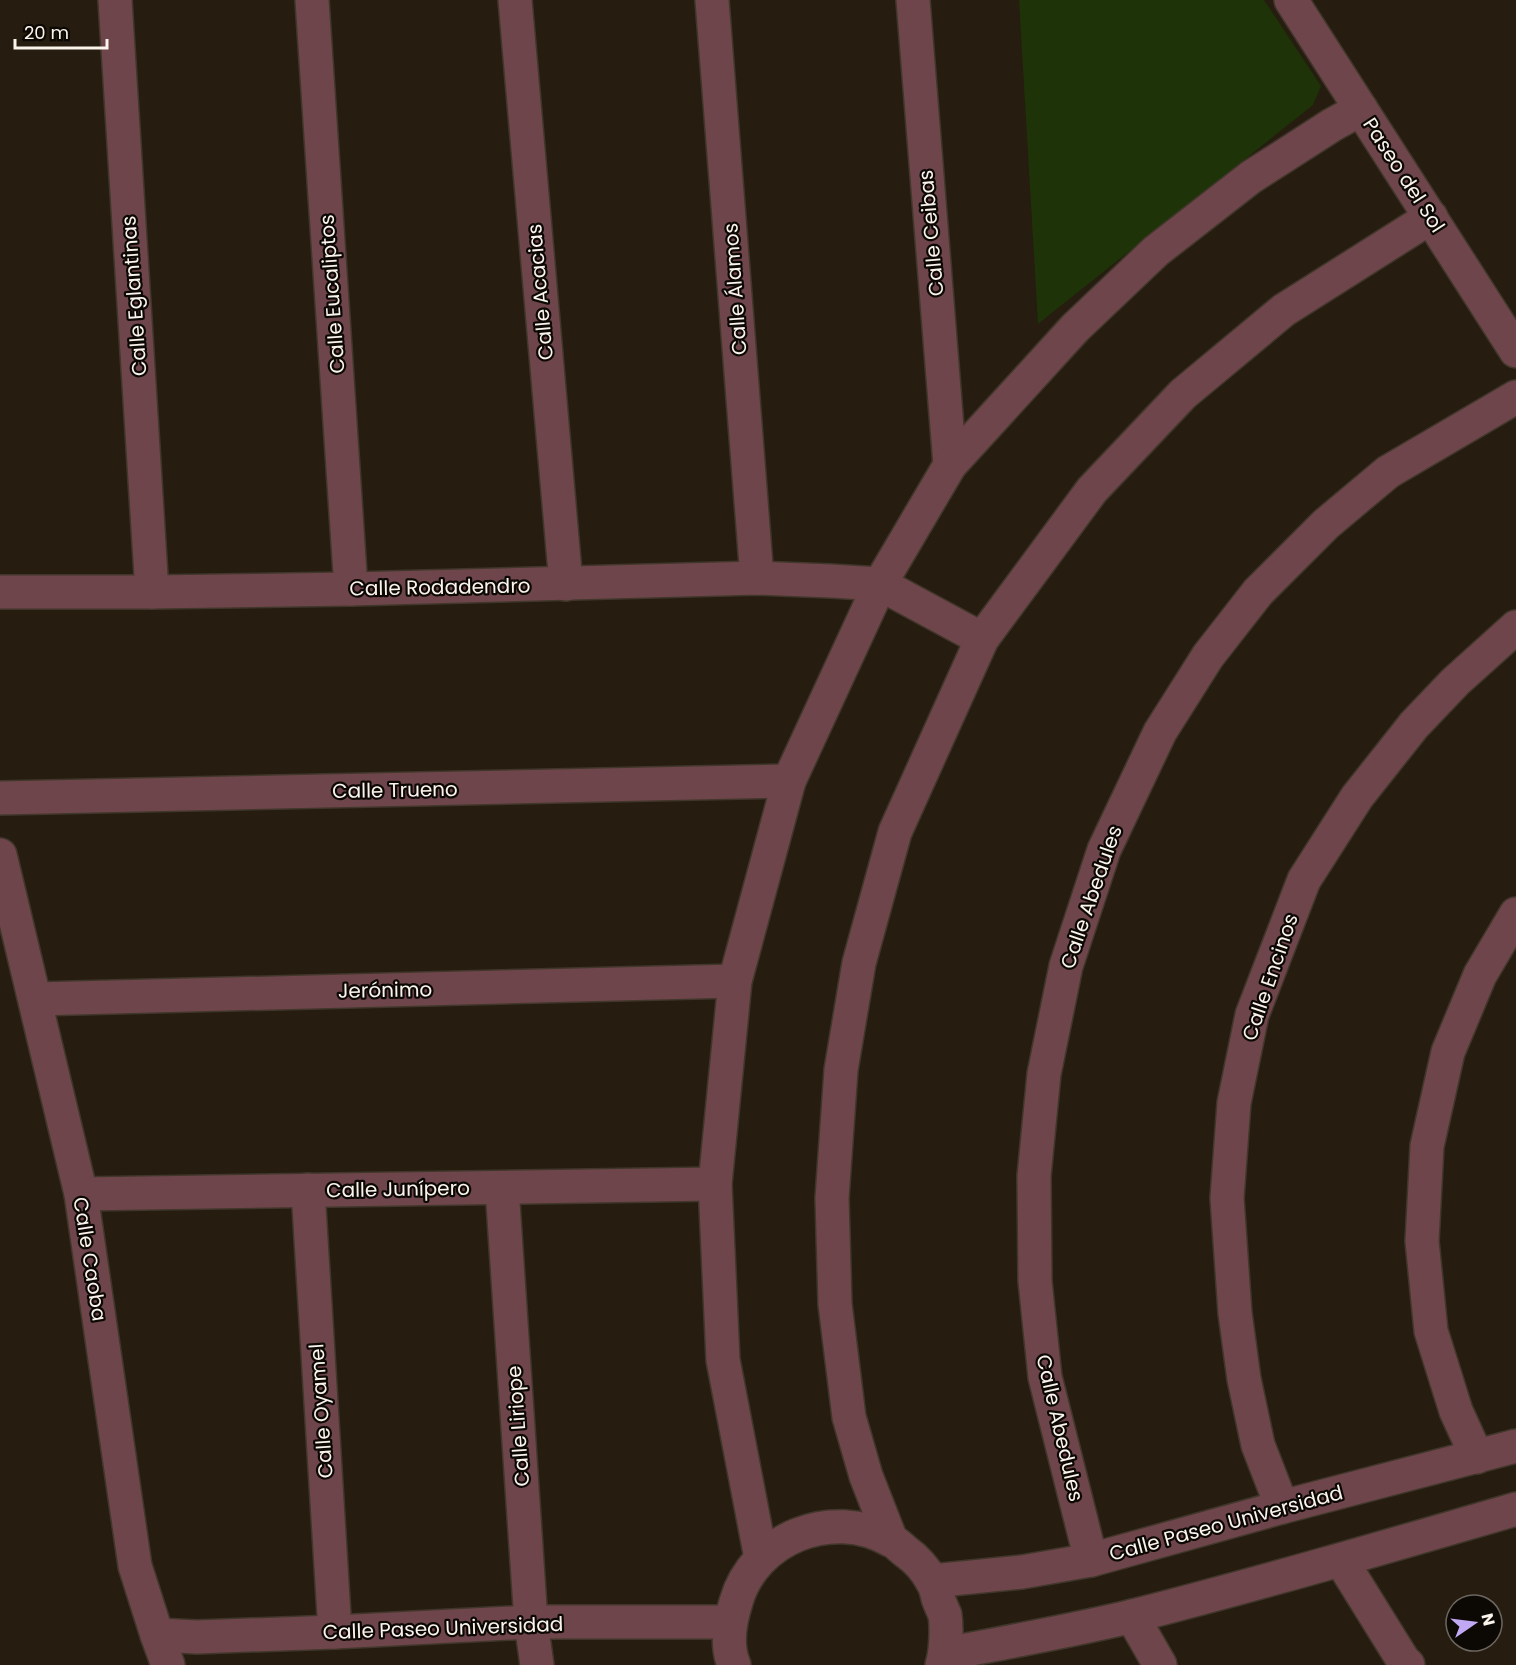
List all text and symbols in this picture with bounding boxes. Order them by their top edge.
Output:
scale bar [15,12,106,50]
text: 20 m [24,20,69,45]
street label: Paseo del Sol [1356,112,1452,238]
street label: Calle Ceibas [912,169,950,297]
street label: Calle Eucaliptos [312,214,352,374]
street label: Calle Eglantinas [114,215,154,377]
street label: Calle Álamos [716,222,754,356]
street label: Calle Acacias [520,223,560,361]
street label: Calle Rodadendro [349,571,531,603]
street label: Calle Trueno [332,775,458,805]
street label: Calle Abedules [1053,822,1129,972]
street label: Calle Encinos [1235,910,1305,1044]
street label: Jerónimo [338,975,432,1005]
street label: Calle Junípero [326,1174,470,1204]
street label: Calle Caoba [66,1195,114,1323]
street label: Calle Oyamel [302,1343,340,1479]
street label: Calle Abedules [1029,1352,1091,1504]
street label: Calle Liriope [500,1365,536,1487]
street label: Calle Paseo Universidad [1106,1478,1346,1568]
north arrow [1444,1593,1504,1653]
street label: Calle Paseo Universidad [322,1610,564,1646]
text: N [1475,1611,1501,1628]

